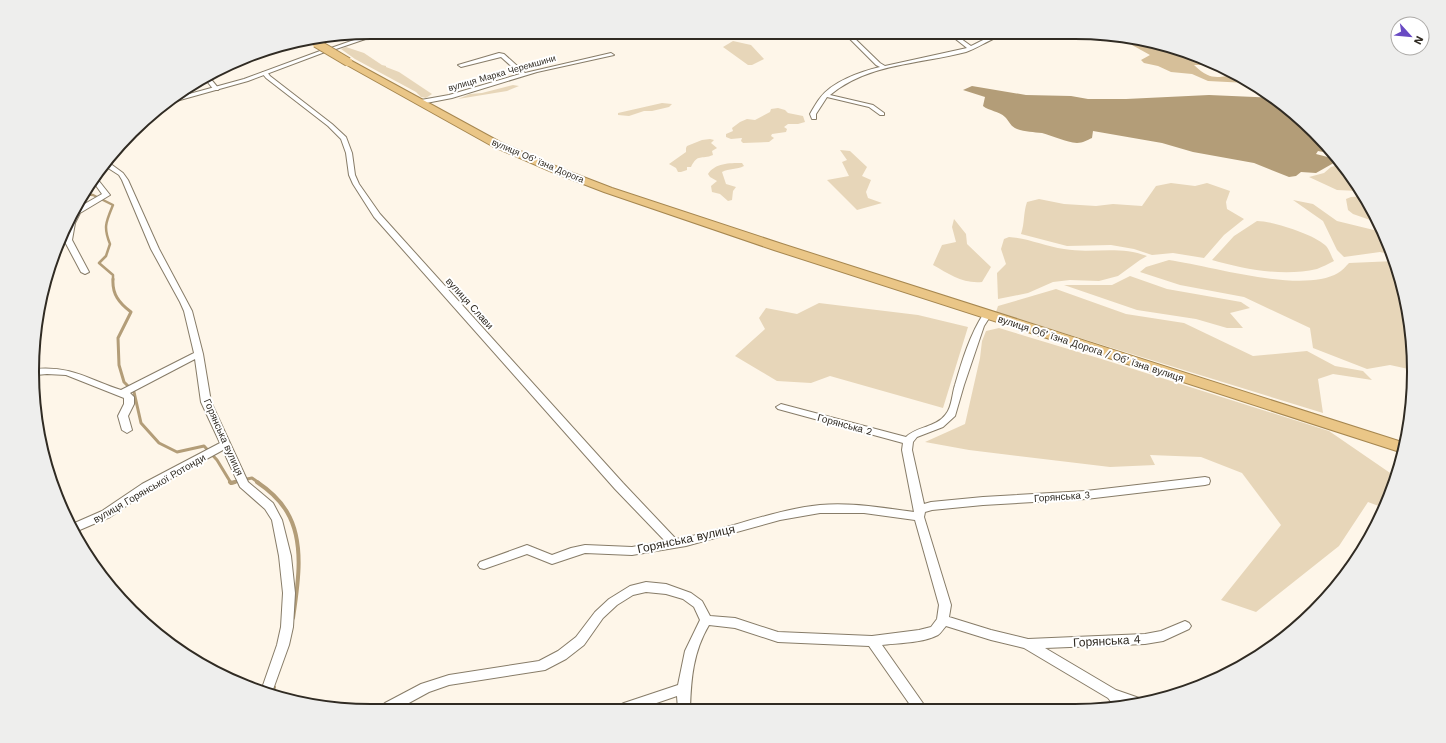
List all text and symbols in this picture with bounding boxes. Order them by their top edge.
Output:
north arrow [1390,16,1430,56]
text: N [1411,34,1426,47]
street label: вулиця Марка Черемшини [447,53,557,93]
street label: вулиця Обʼїзна Дорога [491,137,585,185]
street label: вулиця Слави [444,275,496,331]
street label: вулиця Обʼїзна Дорога / Обʼїзна вулиця [997,313,1185,384]
street label: Горянська вулиця [202,397,245,477]
street label: Горянська 2 [816,412,874,437]
street label: вулиця Горянської Ротонди [91,452,207,525]
street label: Горянська 3 [1034,489,1091,504]
street label: Горянська вулиця [636,522,736,556]
street label: Горянська 4 [1073,632,1141,650]

